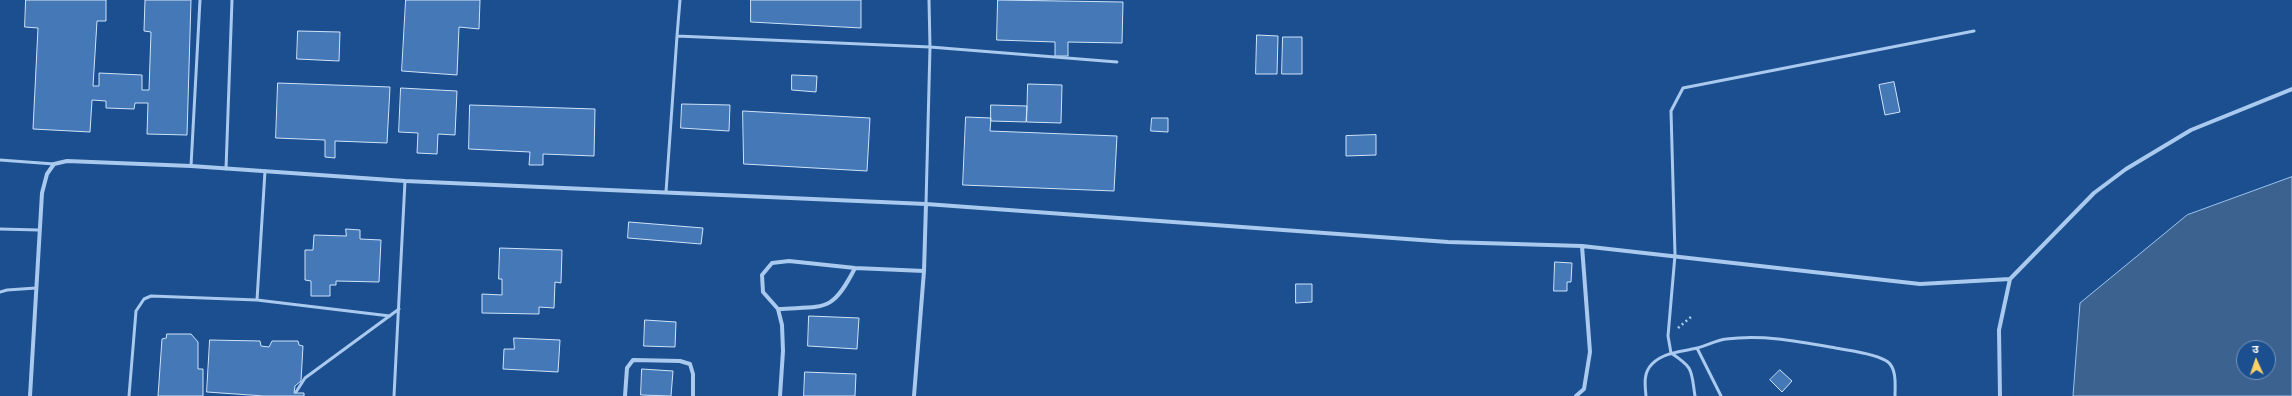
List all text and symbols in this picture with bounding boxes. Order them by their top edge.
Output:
north arrow [2236,340,2276,380]
text: उ [2252,342,2259,355]

